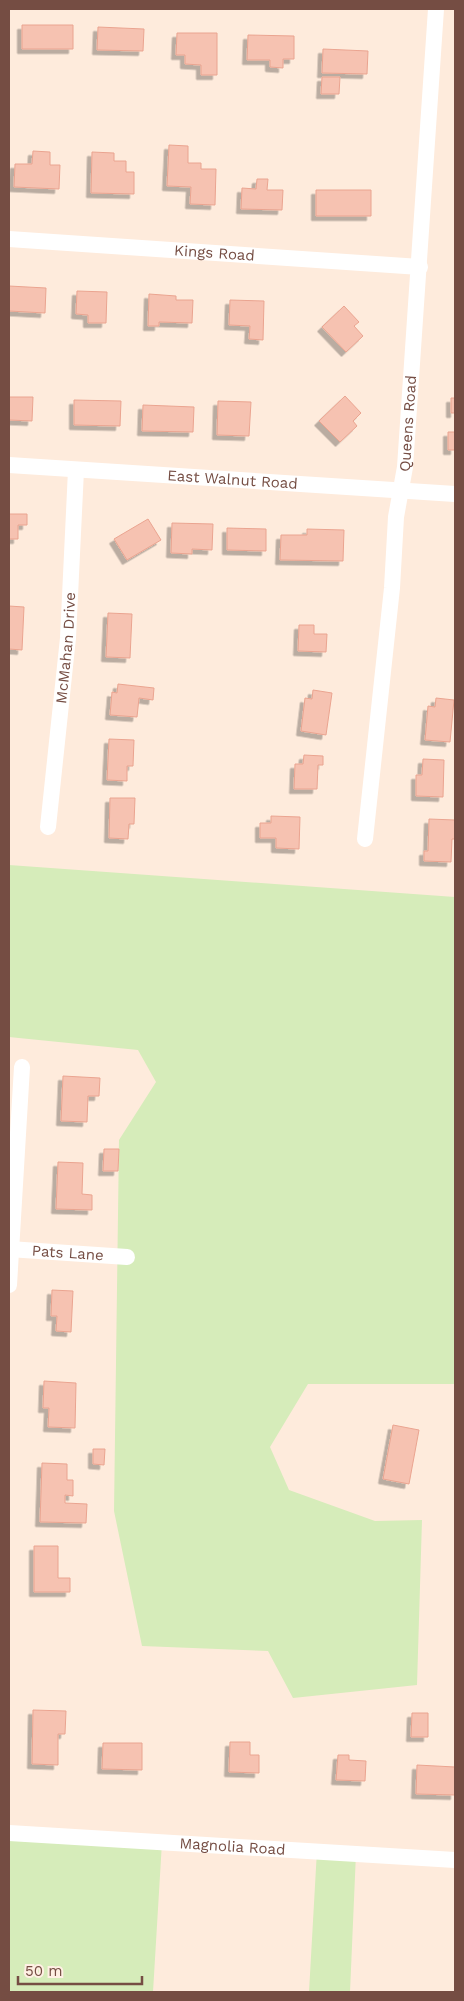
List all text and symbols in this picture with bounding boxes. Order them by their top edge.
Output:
street label: Kings Road [174,241,255,265]
street label: Queens Road [396,375,420,472]
street label: East Walnut Road [167,466,298,493]
street label: McMahan Drive [52,592,79,705]
street label: Pats Lane [31,1242,104,1264]
street label: Magnolia Road [179,1834,286,1859]
scale bar [18,1954,141,1986]
text: 50 m [25,1962,62,1980]

